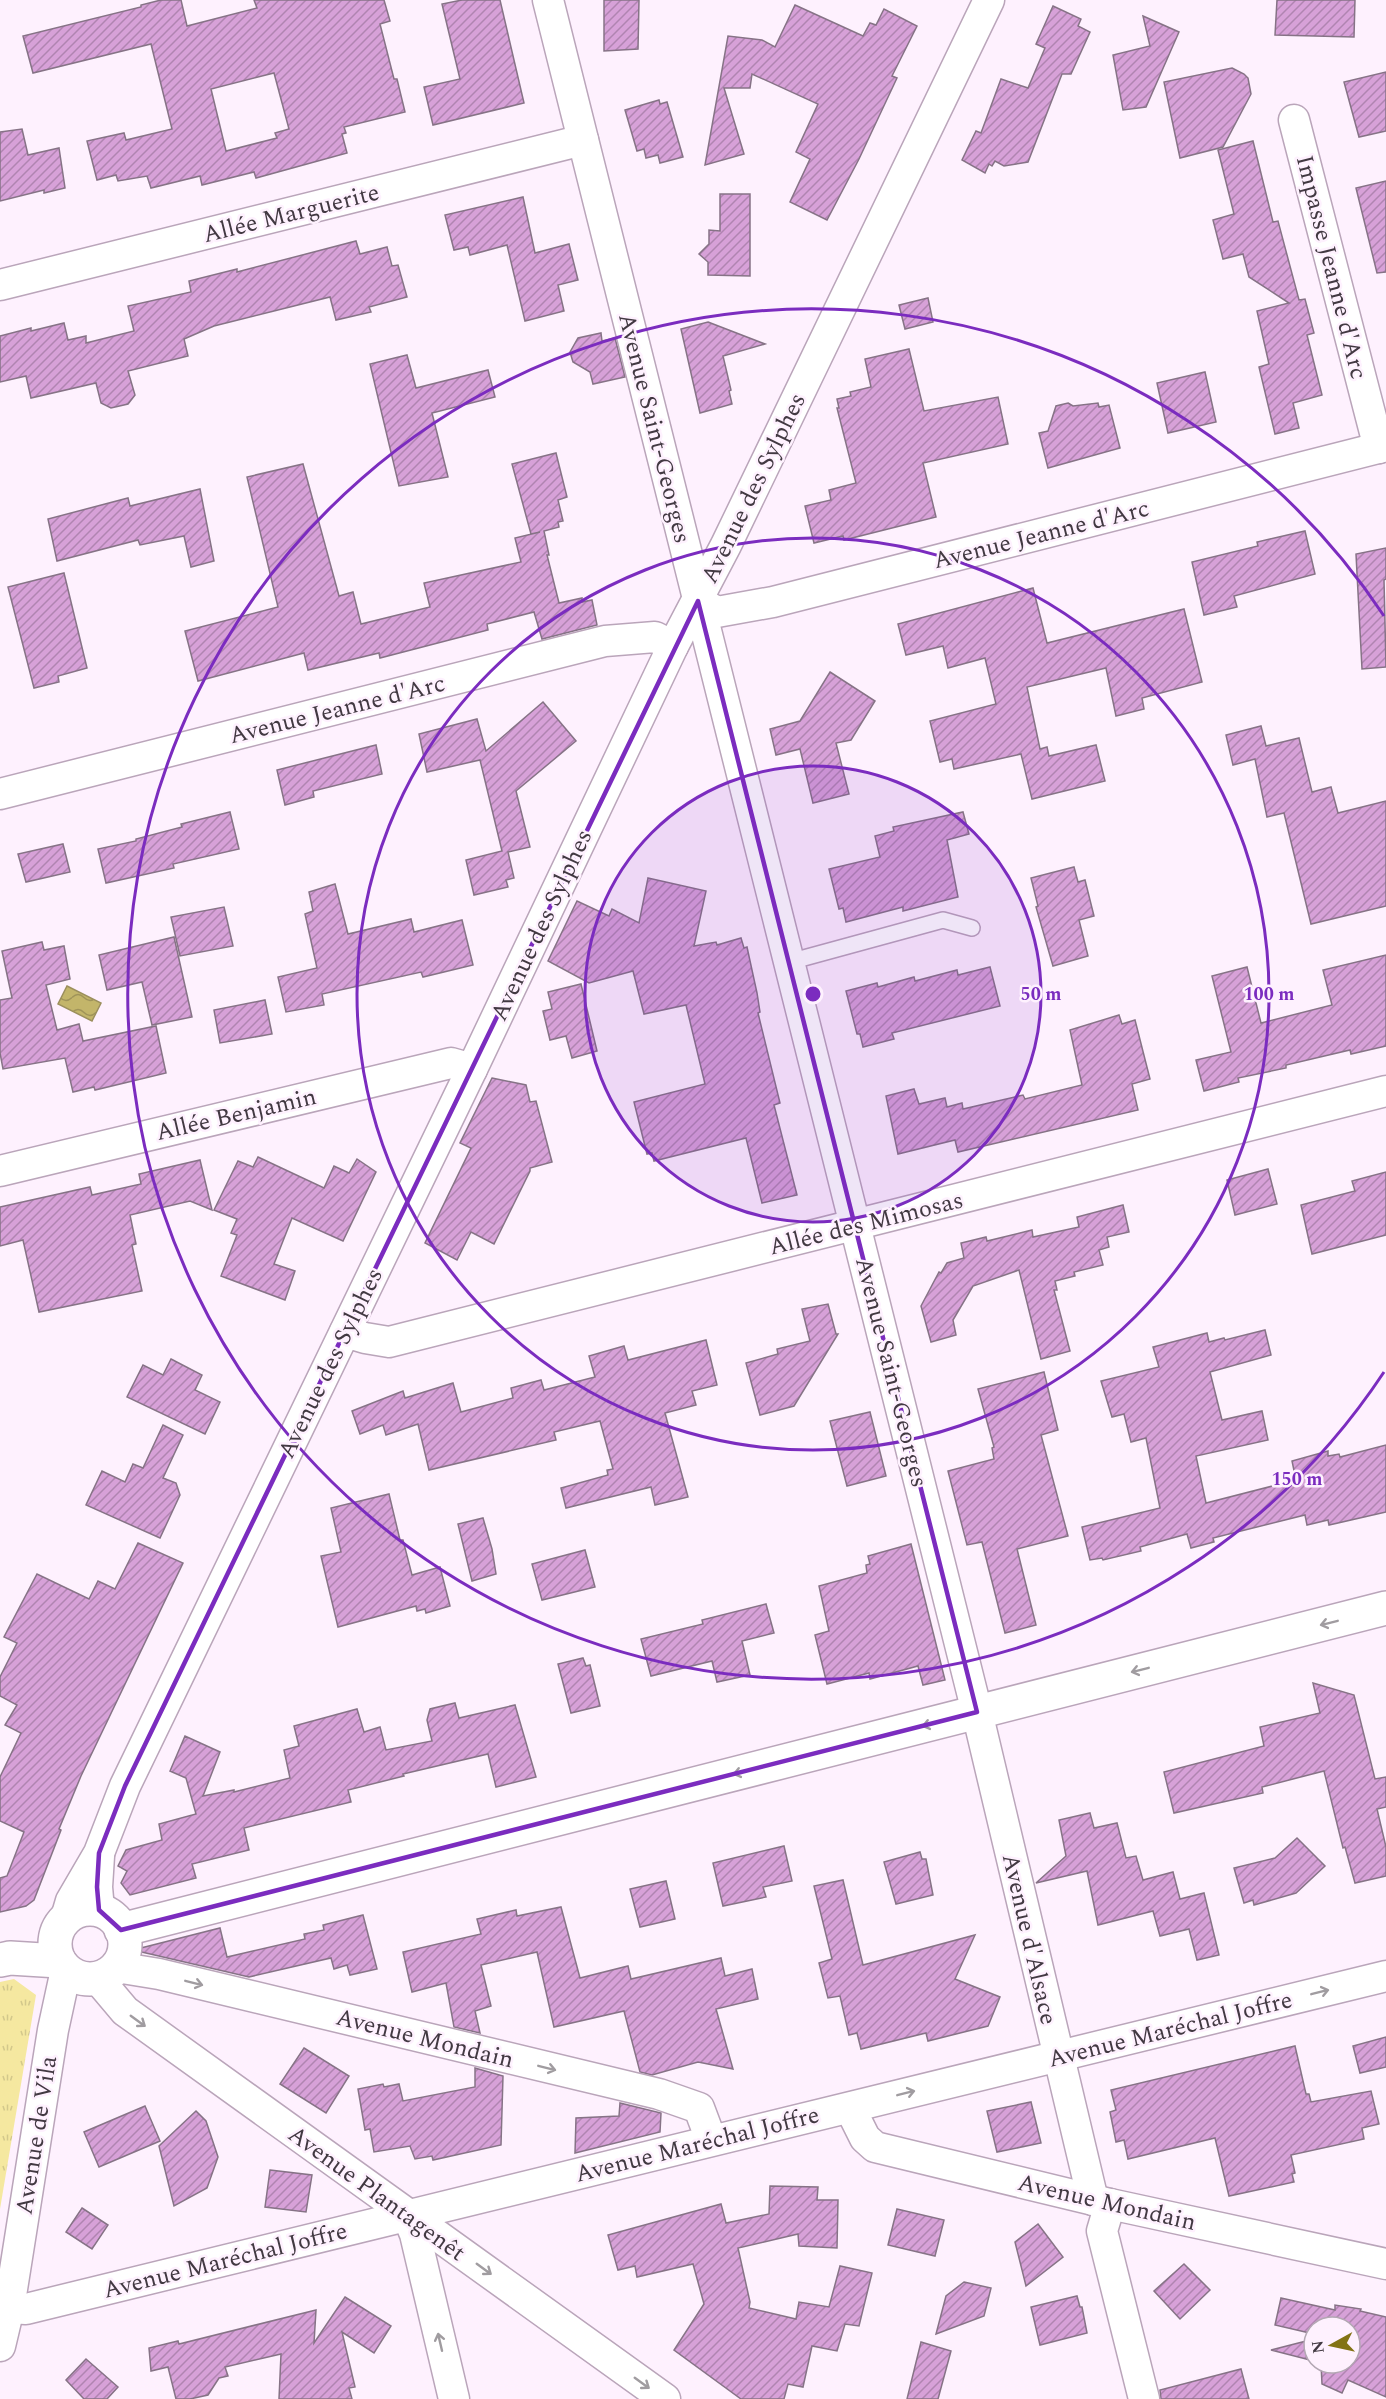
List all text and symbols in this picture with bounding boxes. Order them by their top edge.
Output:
street label: Impasse Jeanne d'Arc [1286,151,1376,383]
street label: Allée Marguerite [199,175,383,253]
street label: Avenue Saint-Georges [608,309,700,547]
street label: Avenue des Sylphes [692,387,816,590]
street label: Avenue Jeanne d'Arc [929,491,1153,579]
street label: Avenue Jeanne d'Arc [225,666,449,754]
street label: Avenue des Sylphes [482,824,602,1027]
text: 50 m [1021,981,1061,1008]
text: 100 m [1243,981,1295,1008]
centre of rings [803,984,823,1004]
street label: Allée Benjamin [152,1079,320,1151]
street label: Allée des Mimosas [765,1182,967,1266]
street label: Avenue Saint-Georges [845,1253,937,1491]
street label: Avenue des Sylphes [269,1262,393,1465]
text: 150 m [1271,1466,1323,1493]
one-way arrow [1320,1617,1339,1629]
one-way arrow [1131,1665,1150,1677]
one-way arrow [922,1718,941,1730]
one-way arrow [733,1767,752,1778]
street label: Avenue d'Alsace [992,1850,1066,2028]
one-way arrow [185,1977,204,1989]
street label: Avenue Maréchal Joffre [1044,1982,1296,2078]
one-way arrow [1310,1986,1329,1998]
street label: Avenue Mondain [332,2000,517,2078]
one-way arrow [129,2015,145,2027]
street label: Avenue de Vila [7,2053,67,2217]
one-way arrow [537,2062,556,2074]
one-way arrow [896,2087,915,2099]
street label: Avenue Maréchal Joffre [571,2097,823,2193]
street label: Avenue Plantagenêt [280,2117,473,2271]
street label: Avenue Mondain [1014,2165,1199,2241]
street label: Avenue Maréchal Joffre [99,2213,351,2309]
one-way arrow [475,2263,491,2275]
north arrow [1302,2315,1362,2375]
one-way arrow [434,2333,446,2352]
text: N [1305,2339,1331,2355]
one-way arrow [634,2377,650,2389]

